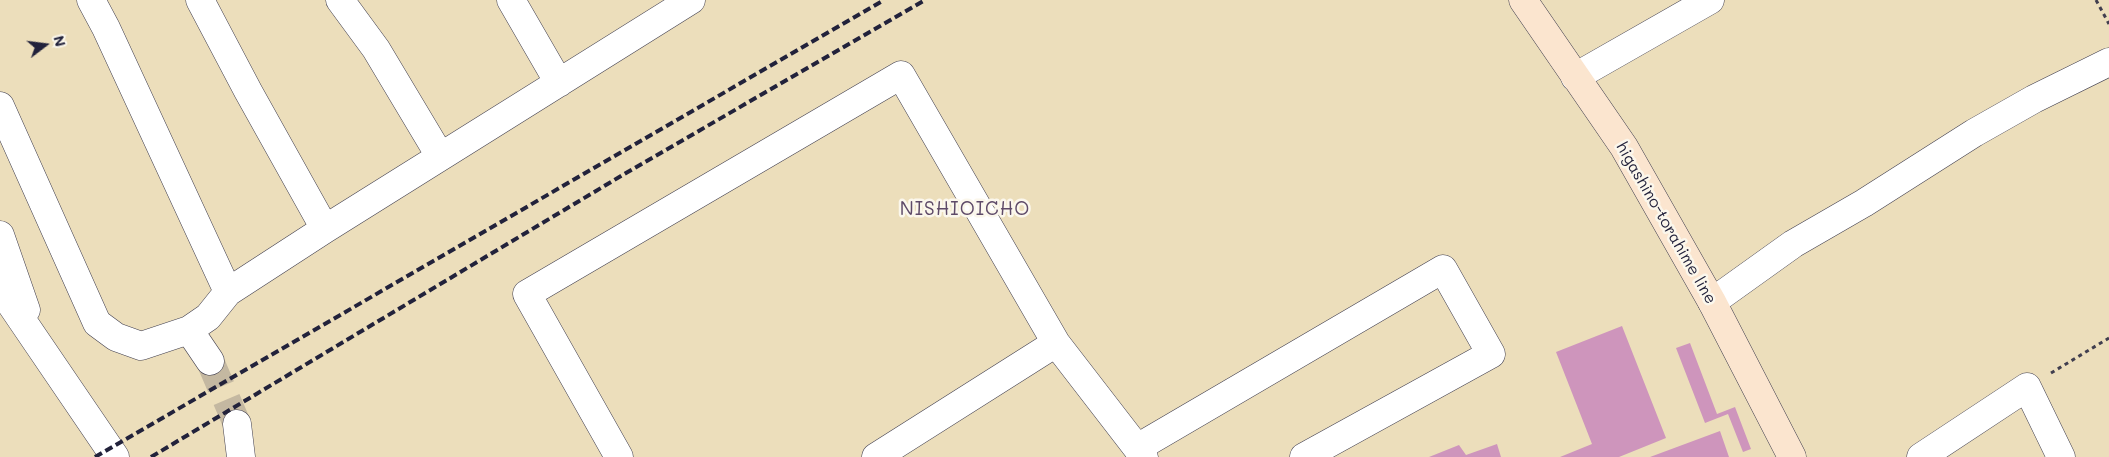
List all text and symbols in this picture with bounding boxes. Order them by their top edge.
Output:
north arrow [20,20,70,70]
text: N [49,33,71,49]
street label: higashino-torahime line [1612,139,1720,307]
district label: NISHIOICHO [899,198,1031,220]

